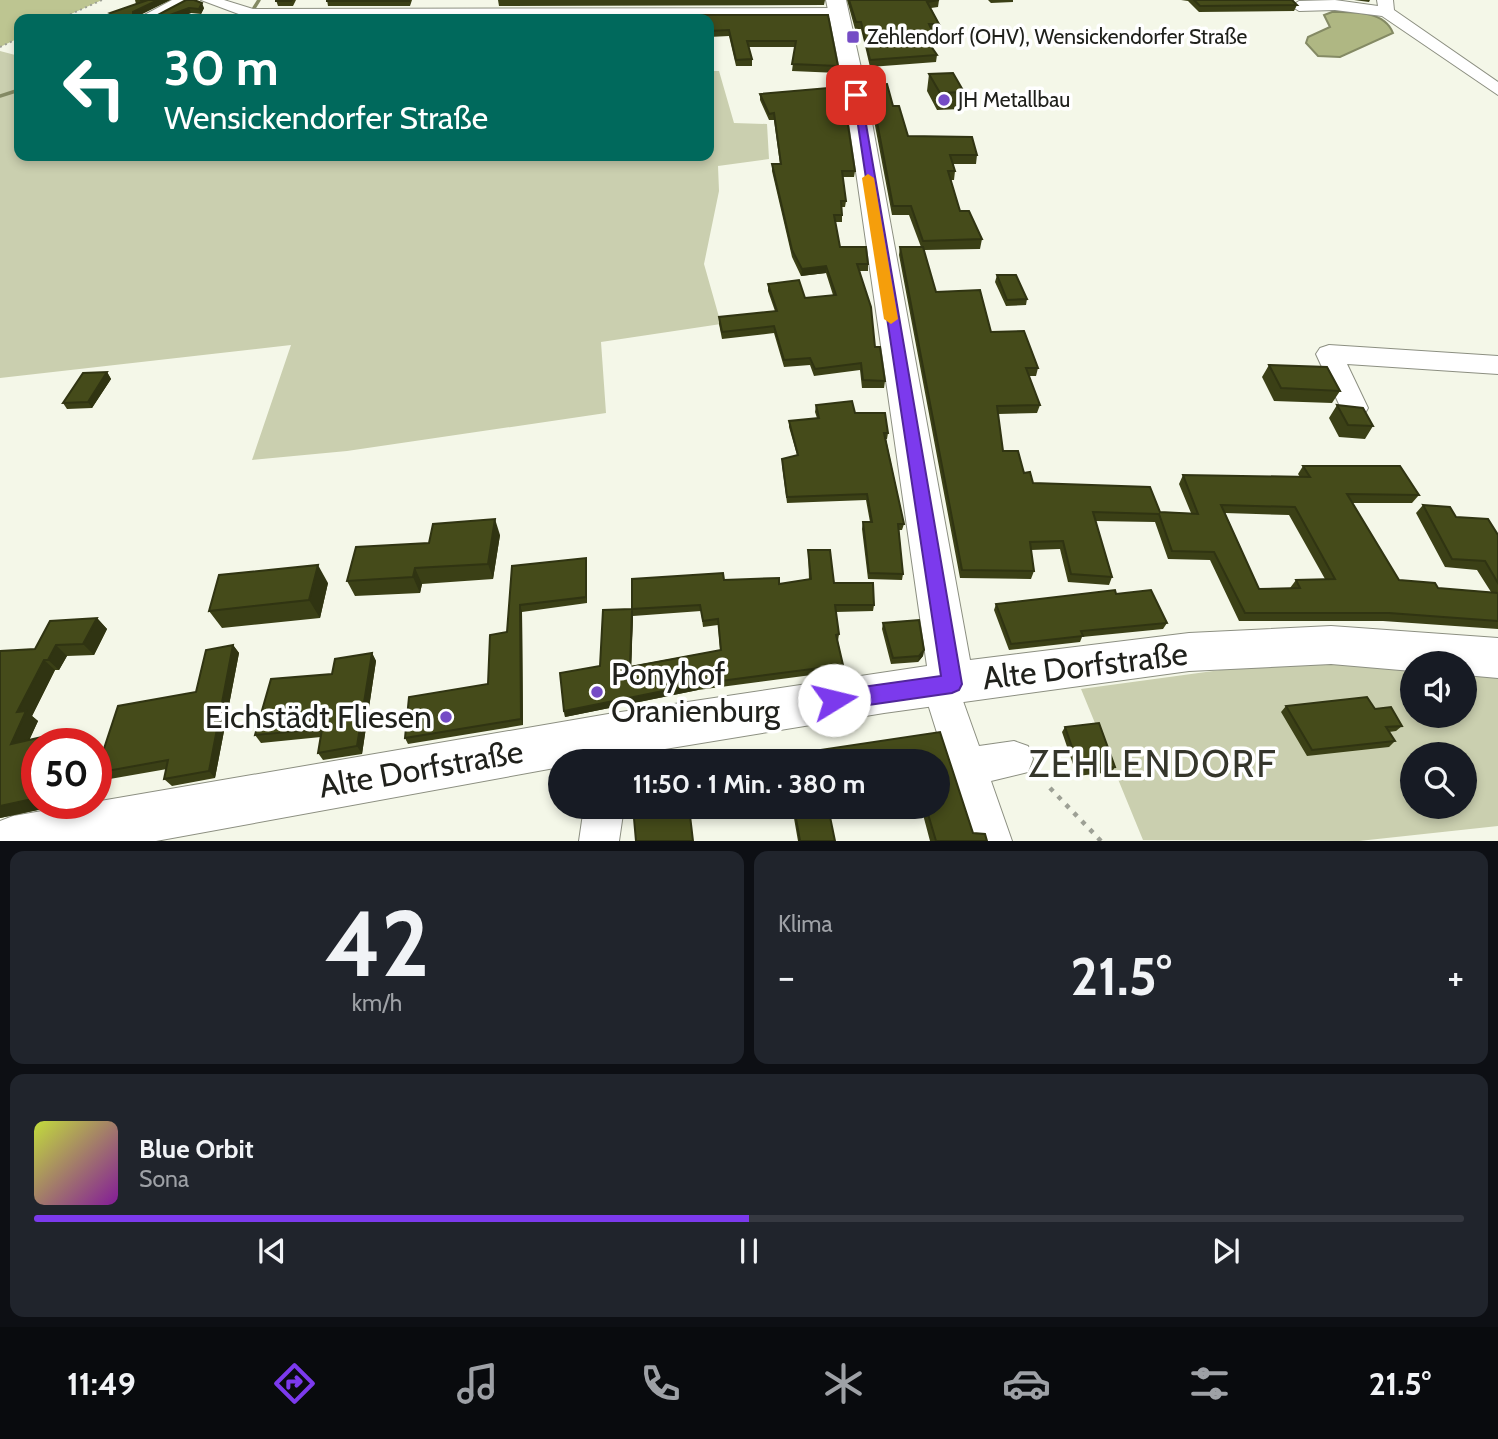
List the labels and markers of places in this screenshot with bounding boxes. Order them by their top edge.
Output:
place label: Zehlendorf (OHV), Wensickendorfer Straße [867,24,1248,49]
marker: Zehlendorf (OHV), Wensickendorfer Straße [845,29,861,45]
pin [826,65,886,125]
place label: JH Metallbau [957,87,1070,112]
marker: JH Metallbau [936,92,952,108]
place label: Ponyhof Oranienburg [611,654,781,730]
marker: Ponyhof Oranienburg [589,684,605,700]
place label: Eichstädt Fliesen [205,697,432,736]
marker: Eichstädt Fliesen [438,709,454,725]

